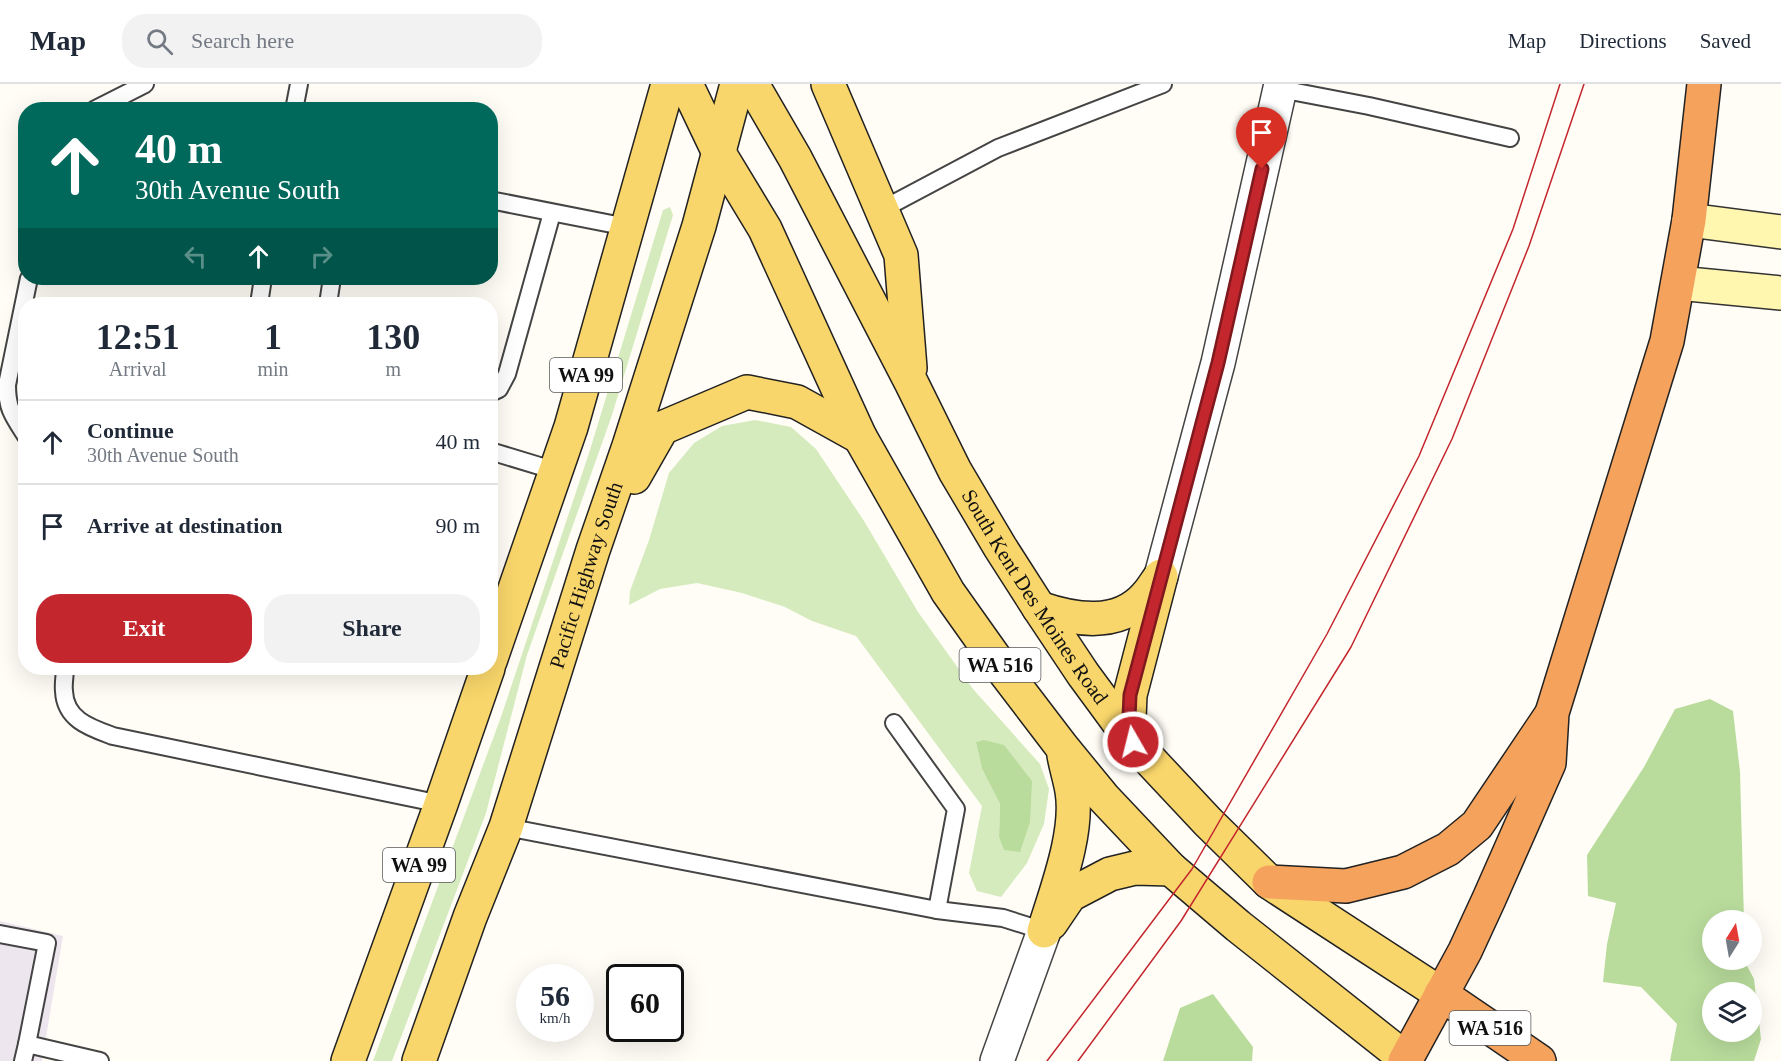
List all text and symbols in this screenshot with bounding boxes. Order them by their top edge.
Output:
search box [122,14,542,68]
text: Map [30,25,86,56]
icon: search [143,25,176,58]
text: Search here [191,28,294,53]
text: Map [1508,29,1546,53]
text: Directions [1579,29,1667,53]
text: Saved [1700,29,1751,53]
pin [1236,107,1287,169]
icon: arrive [1245,116,1278,149]
icon: ahead [36,126,114,204]
text: 40 m [135,126,223,172]
text: 30th Avenue South [135,175,340,205]
icon: left [179,240,212,273]
icon: ahead [242,240,275,273]
icon: right [305,240,338,273]
text: 12:51 [96,317,180,357]
text: 1 [264,317,282,357]
text: 130 [366,317,420,357]
text: Arrival [109,358,167,380]
text: min [257,358,289,380]
text: m [386,358,401,380]
road number: WA 99 [550,358,622,392]
text: Continue [87,418,174,443]
icon: ahead [36,426,69,459]
text: 40 m [435,429,480,454]
text: 30th Avenue South [87,444,239,466]
street label: Pacific Highway South [545,478,628,671]
street label: South Kent Des Moines Road [957,485,1113,709]
icon: arrive [36,510,69,543]
text: Arrive at destination [87,513,283,538]
text: 90 m [435,513,480,538]
button: Exit [36,594,252,663]
button: Share [264,594,480,663]
road number: WA 516 [960,648,1040,682]
position arrow [1101,710,1165,774]
road number: WA 99 [383,848,455,882]
north arrow [1702,910,1762,970]
map controls [1702,910,1762,1042]
speed limit sign: 60 [606,964,684,1042]
text: 56 [540,979,570,1012]
button: layers [1702,982,1762,1042]
text: km/h [540,1010,570,1026]
road number: WA 516 [1450,1011,1530,1045]

